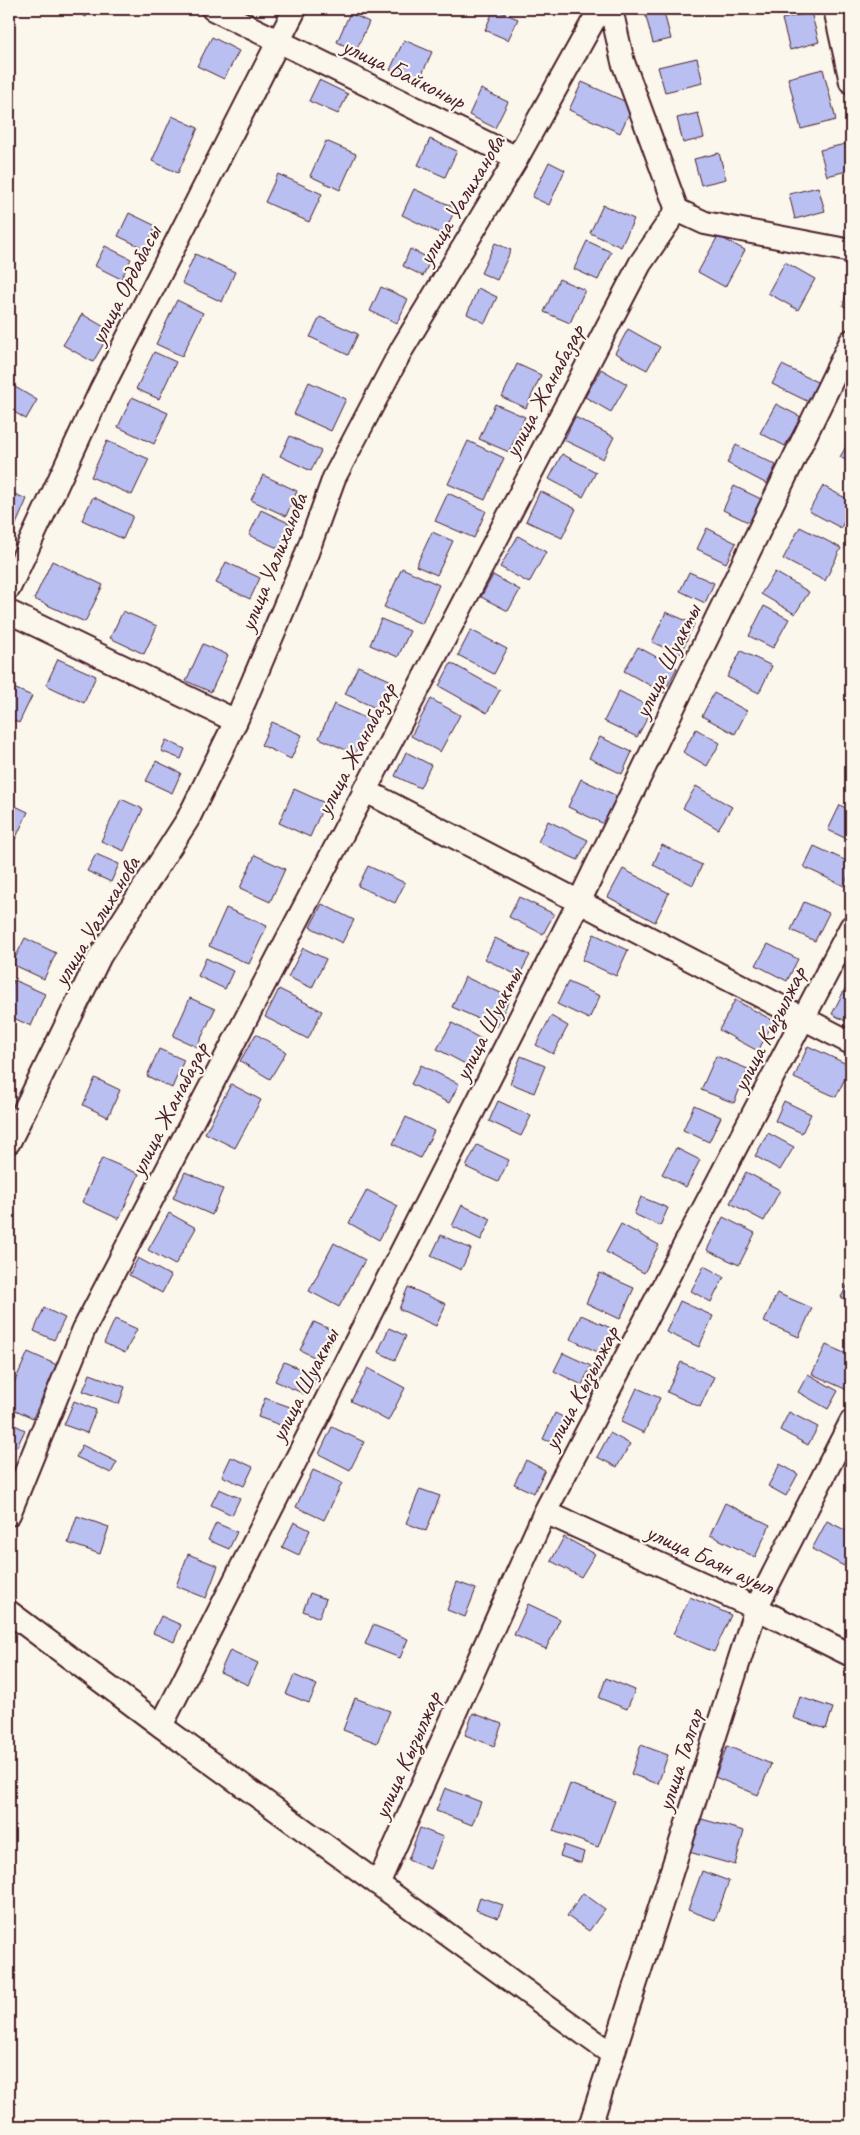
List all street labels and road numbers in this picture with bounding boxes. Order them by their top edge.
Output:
street label: улица Байконыр [336,29,471,116]
street label: улица Уалиханова [410,129,512,272]
street label: улица Ордабасы [81,218,169,351]
street label: улица Жанабазар [496,318,592,464]
street label: улица Уалиханова [231,487,315,637]
street label: улица Шуакты [626,597,708,725]
street label: улица Жанабазар [308,676,404,822]
street label: улица Уалиханова [45,850,147,993]
street label: улица Шуакты [446,960,530,1087]
street label: улица Кызылжар [724,960,815,1099]
street label: улица Жанабазар [122,1035,216,1183]
street label: улица Кызылжар [535,1319,628,1457]
street label: улица Шуакты [262,1321,346,1448]
street label: улица Баян ауыл [640,1516,780,1602]
street label: улица Кызылжар [365,1685,450,1825]
street label: улица Талгар [649,1704,711,1817]

